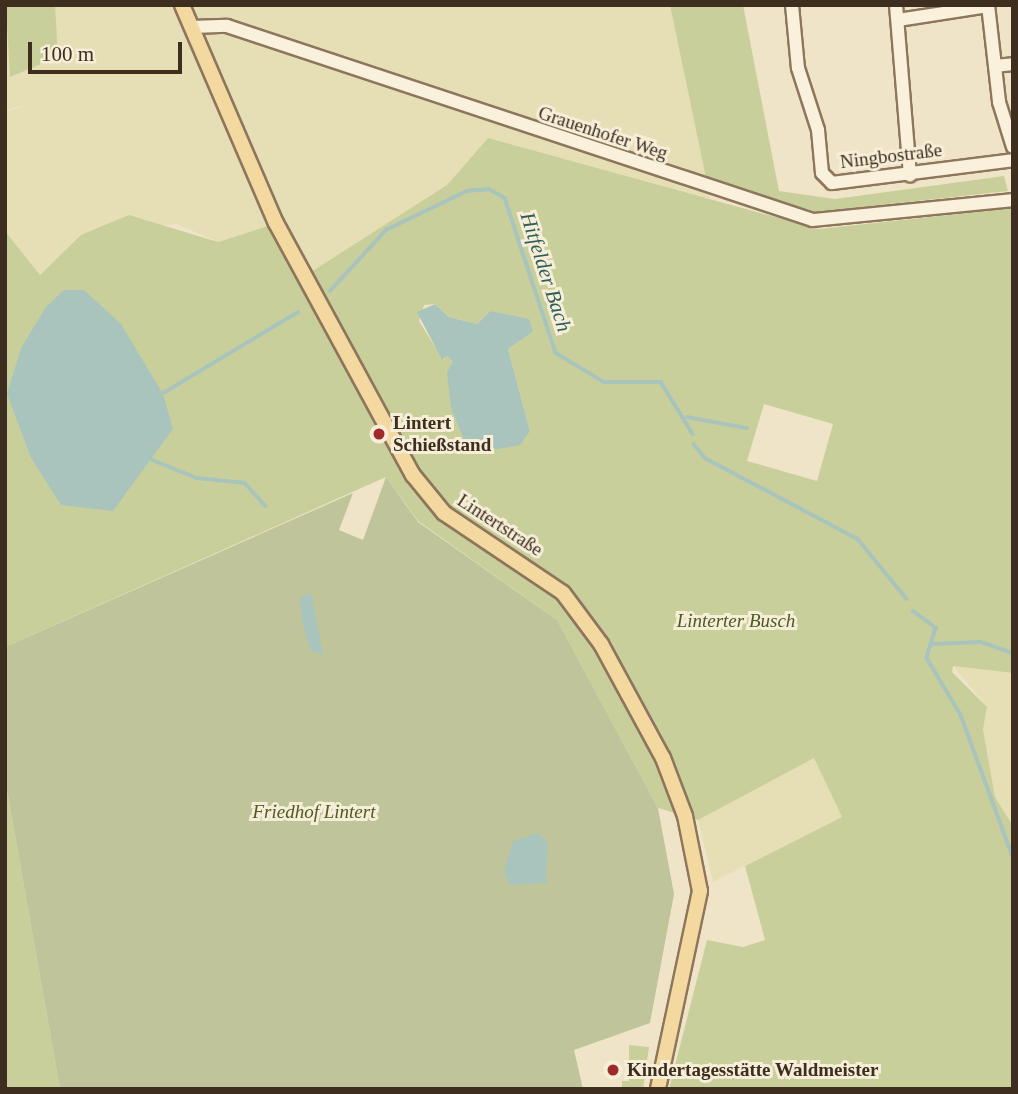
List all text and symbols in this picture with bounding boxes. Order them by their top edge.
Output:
scale bar [32,28,186,72]
text: 100 m [41,42,94,66]
street label: Grauenhofer Weg [535,101,671,165]
street label: Ningbostraße [839,138,943,174]
water label: Hitfelder Bach [515,209,577,335]
place label: Lintert Schießstand [393,412,491,456]
marker: Lintert Schießstand [371,426,387,442]
street label: Lintertstraße [453,489,547,561]
park label: Linterter Busch [677,610,795,632]
park label: Friedhof Lintert [253,801,375,823]
place label: Kindertagesstätte Waldmeister [627,1059,879,1081]
marker: Kindertagesstätte Waldmeister [605,1062,621,1078]

